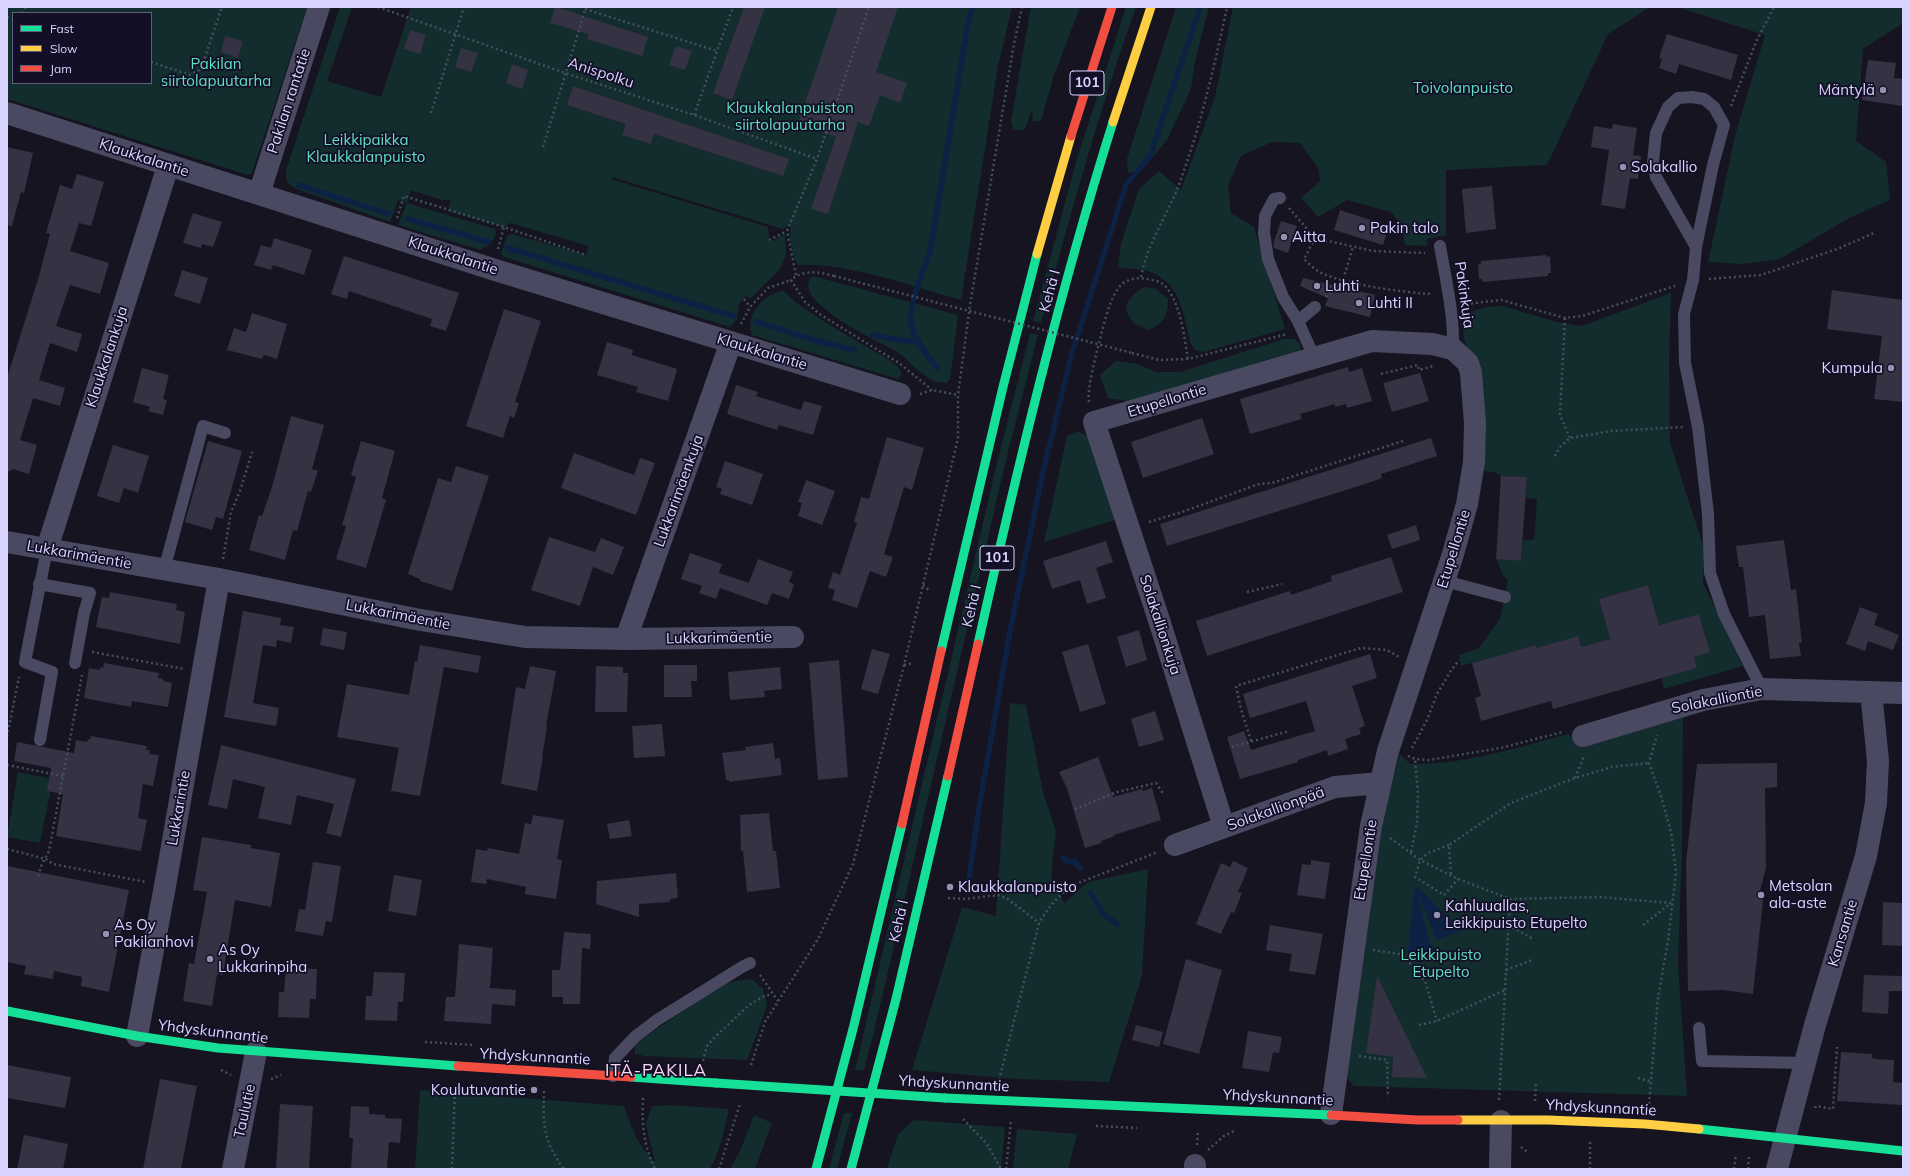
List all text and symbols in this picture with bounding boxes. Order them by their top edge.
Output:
legend [12,12,152,84]
text: Fast [50,21,74,36]
text: Slow [50,41,78,56]
street label: Pakilan rantatie [264,46,314,156]
street label: Anispolku [566,54,636,92]
park label: Pakilan siirtolapuutarha [161,55,271,90]
text: Jam [50,61,72,76]
road number: 101 [1070,71,1104,95]
park label: Toivolanpuisto [1413,79,1513,97]
place label: Mäntylä [1818,81,1875,99]
marker: Mäntylä [1878,85,1888,95]
park label: Klaukkalanpuiston siirtolapuutarha [726,99,854,134]
park label: Leikkipaikka Klaukkalanpuisto [307,131,425,166]
street label: Klaukkalantie [97,135,191,181]
place label: Solakallio [1631,158,1697,176]
marker: Solakallio [1618,162,1628,172]
place label: Pakin talo [1370,219,1439,237]
marker: Pakin talo [1357,223,1367,233]
place label: Aitta [1292,228,1326,246]
marker: Aitta [1279,232,1289,242]
street label: Klaukkalantie [406,233,500,279]
street label: Pakinkuja [1450,260,1478,330]
street label: Kehä I [1036,268,1064,314]
place label: Luhti [1325,277,1359,295]
marker: Luhti [1312,281,1322,291]
place label: Luhti II [1367,294,1413,312]
marker: Luhti II [1354,298,1364,308]
street label: Klaukkalankuja [82,304,132,410]
street label: Klaukkalantie [715,330,809,374]
place label: Kumpula [1822,359,1883,377]
marker: Kumpula [1886,363,1896,373]
street label: Etupellontie [1126,381,1208,421]
street label: Lukkarimäenkuja [650,432,708,550]
street label: Etupellontie [1434,508,1474,590]
street label: Lukkarimäentie [25,537,133,573]
road number: 101 [980,546,1014,570]
street label: Solakallionkuja [1135,573,1185,677]
street label: Kehä I [958,583,986,629]
street label: Lukkarimäentie [344,596,452,634]
street label: Lukkarimäentie [666,628,772,648]
street label: Solakalliontie [1670,682,1764,718]
street label: Lukkarintie [164,769,194,847]
street label: Solakallionpää [1225,783,1327,835]
street label: Etupellontie [1351,818,1381,902]
place label: Metsolan ala-aste [1769,877,1833,912]
place label: Klaukkalanpuisto [958,878,1077,896]
marker: Klaukkalanpuisto [945,882,955,892]
marker: Metsolan ala-aste [1756,890,1766,900]
place label: Kahluuallas, Leikkipuisto Etupelto [1445,897,1587,932]
street label: Kansantie [1824,897,1862,969]
street label: Kehä I [885,898,913,944]
marker: Kahluuallas, Leikkipuisto Etupelto [1432,910,1442,920]
place label: As Oy Pakilanhovi [114,916,194,951]
marker: As Oy Pakilanhovi [101,929,111,939]
place label: As Oy Lukkarinpiha [218,941,307,976]
park label: Leikkipuisto Etupelto [1400,946,1482,981]
marker: As Oy Lukkarinpiha [205,954,215,964]
street label: Yhdyskunnantie [157,1016,269,1048]
street label: Yhdyskunnantie [479,1045,591,1069]
district label: ITÄ-PAKILA [605,1061,707,1081]
street label: Yhdyskunnantie [898,1072,1010,1096]
place label: Koulutuvantie [431,1081,526,1099]
street label: Taulutie [231,1082,259,1140]
marker: Koulutuvantie [529,1085,539,1095]
street label: Yhdyskunnantie [1222,1086,1334,1110]
street label: Yhdyskunnantie [1545,1096,1657,1120]

